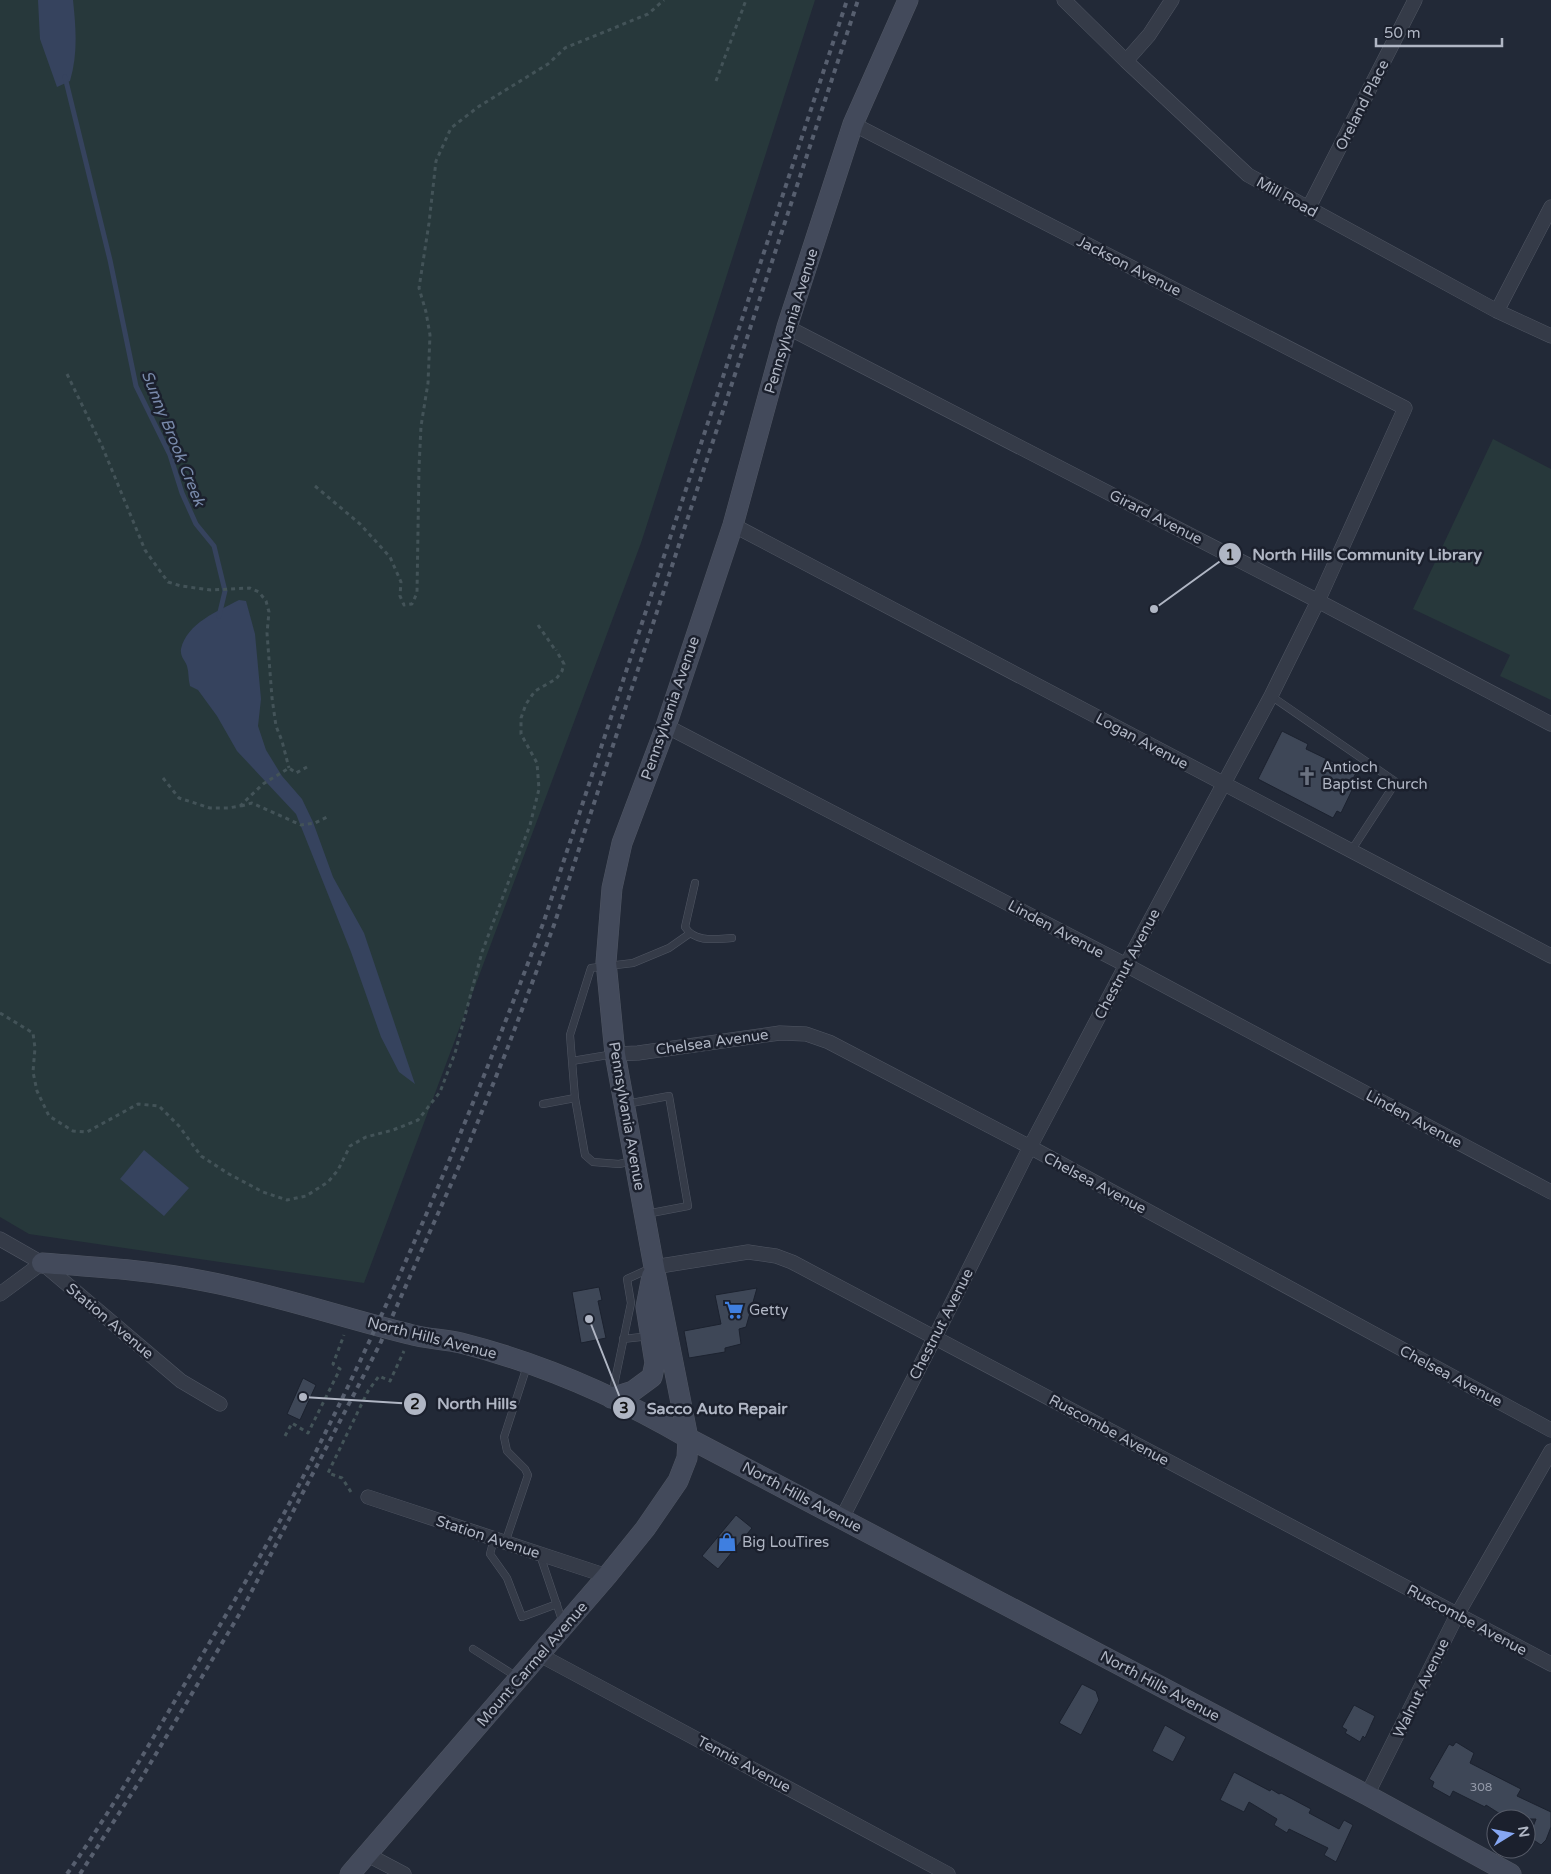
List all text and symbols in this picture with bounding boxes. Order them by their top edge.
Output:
scale bar [1376,15,1502,47]
text: 50 m [1384,24,1421,42]
street label: Oreland Place [1331,57,1393,153]
street label: Mill Road [1253,173,1321,221]
street label: Jackson Avenue [1074,232,1184,300]
street label: Pennsylvania Avenue [760,246,822,396]
water label: Sunny Brook Creek [137,368,210,510]
street label: Girard Avenue [1107,486,1205,548]
callout: North Hills Community Library [1217,539,1492,570]
text: North Hills Community Library [1252,545,1482,565]
text: 1 [1225,546,1235,564]
street label: Pennsylvania Avenue [637,634,703,782]
street label: Logan Avenue [1093,709,1191,773]
place label: Antioch Baptist Church [1322,758,1428,793]
church icon: Antioch Baptist Church [1296,765,1318,787]
street label: Linden Avenue [1005,896,1107,962]
street label: Chestnut Avenue [1090,906,1164,1022]
street label: Chelsea Avenue [655,1025,769,1059]
street label: Pennsylvania Avenue [605,1040,649,1192]
street label: Linden Avenue [1363,1086,1465,1152]
street label: Chelsea Avenue [1041,1148,1149,1218]
street label: Chestnut Avenue [905,1265,977,1383]
street label: Station Avenue [63,1279,157,1363]
supermarket icon: Getty [723,1299,745,1321]
place label: Getty [749,1301,788,1319]
street label: North Hills Avenue [365,1313,499,1363]
street label: Chelsea Avenue [1397,1341,1505,1411]
callout: North Hills [402,1388,527,1419]
street label: Ruscombe Avenue [1046,1391,1172,1469]
callout: Sacco Auto Repair [611,1393,797,1424]
text: North Hills [437,1394,517,1414]
text: 2 [410,1395,420,1413]
text: 3 [619,1399,629,1417]
text: Sacco Auto Repair [647,1399,788,1419]
street label: North Hills Avenue [739,1458,865,1536]
street label: Station Avenue [434,1512,542,1562]
shop icon: Big LouTires [716,1531,738,1553]
place label: Big LouTires [742,1533,829,1551]
street label: Ruscombe Avenue [1404,1581,1530,1659]
street label: Mount Carmel Avenue [473,1598,591,1730]
street label: Walnut Avenue [1389,1635,1453,1741]
street label: North Hills Avenue [1097,1647,1223,1725]
street label: Tennis Avenue [694,1732,794,1796]
house number: 308 [1470,1780,1492,1794]
north arrow [1486,1809,1536,1859]
text: N [1514,1825,1533,1839]

